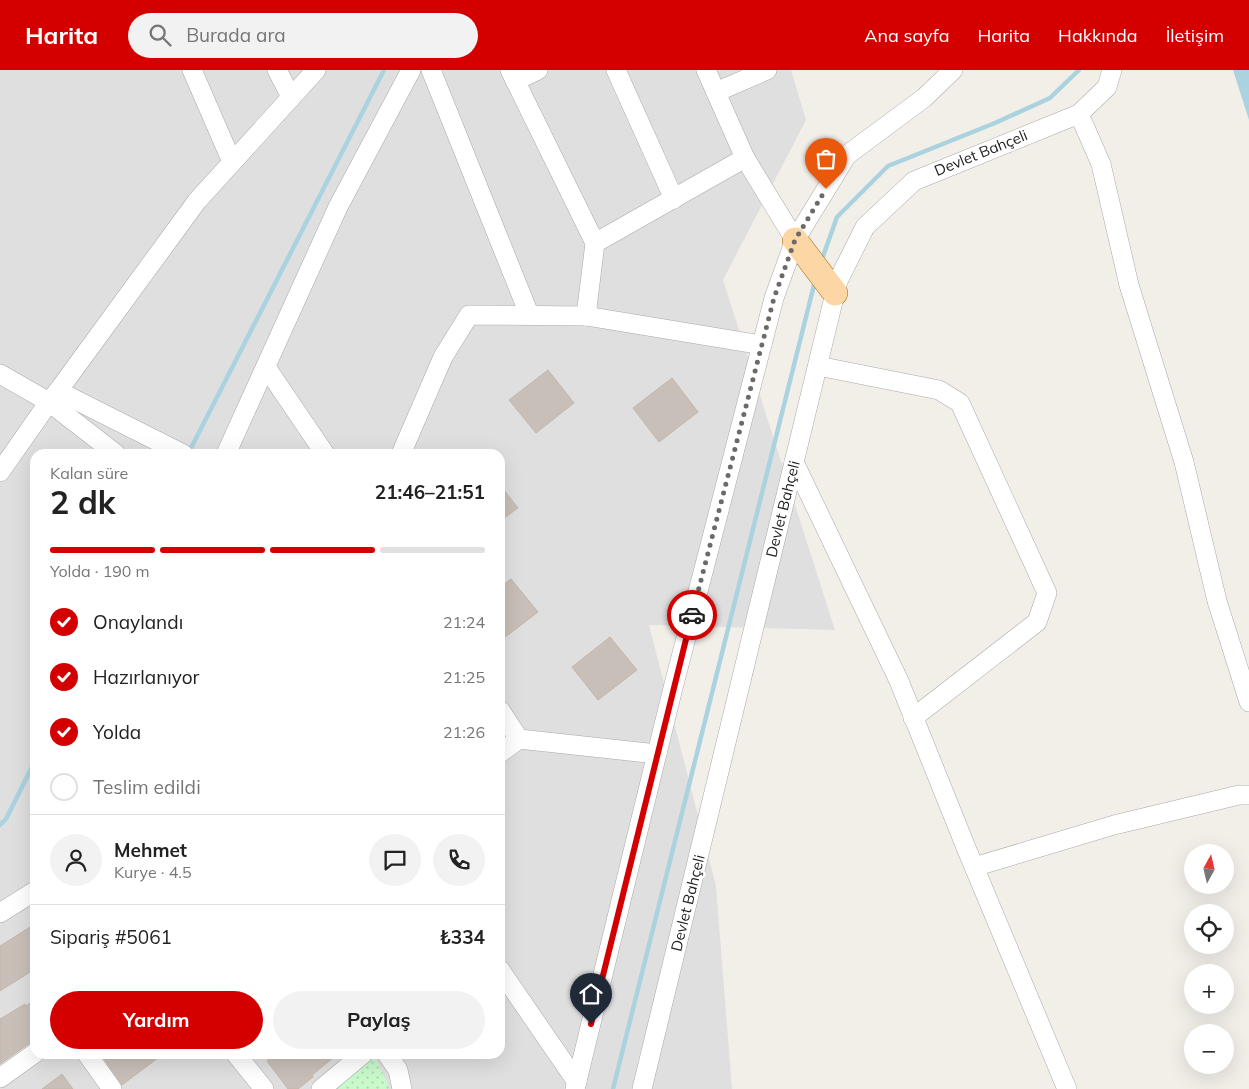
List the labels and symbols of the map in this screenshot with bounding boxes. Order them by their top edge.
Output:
street label: Devlet Bahçeli [931,125,1030,180]
pin [805,138,847,189]
street label: Devlet Bahçeli [761,459,804,559]
courier [667,590,717,640]
north arrow [1184,844,1234,894]
street label: Devlet Bahçeli [666,853,709,953]
pin [570,973,612,1024]

